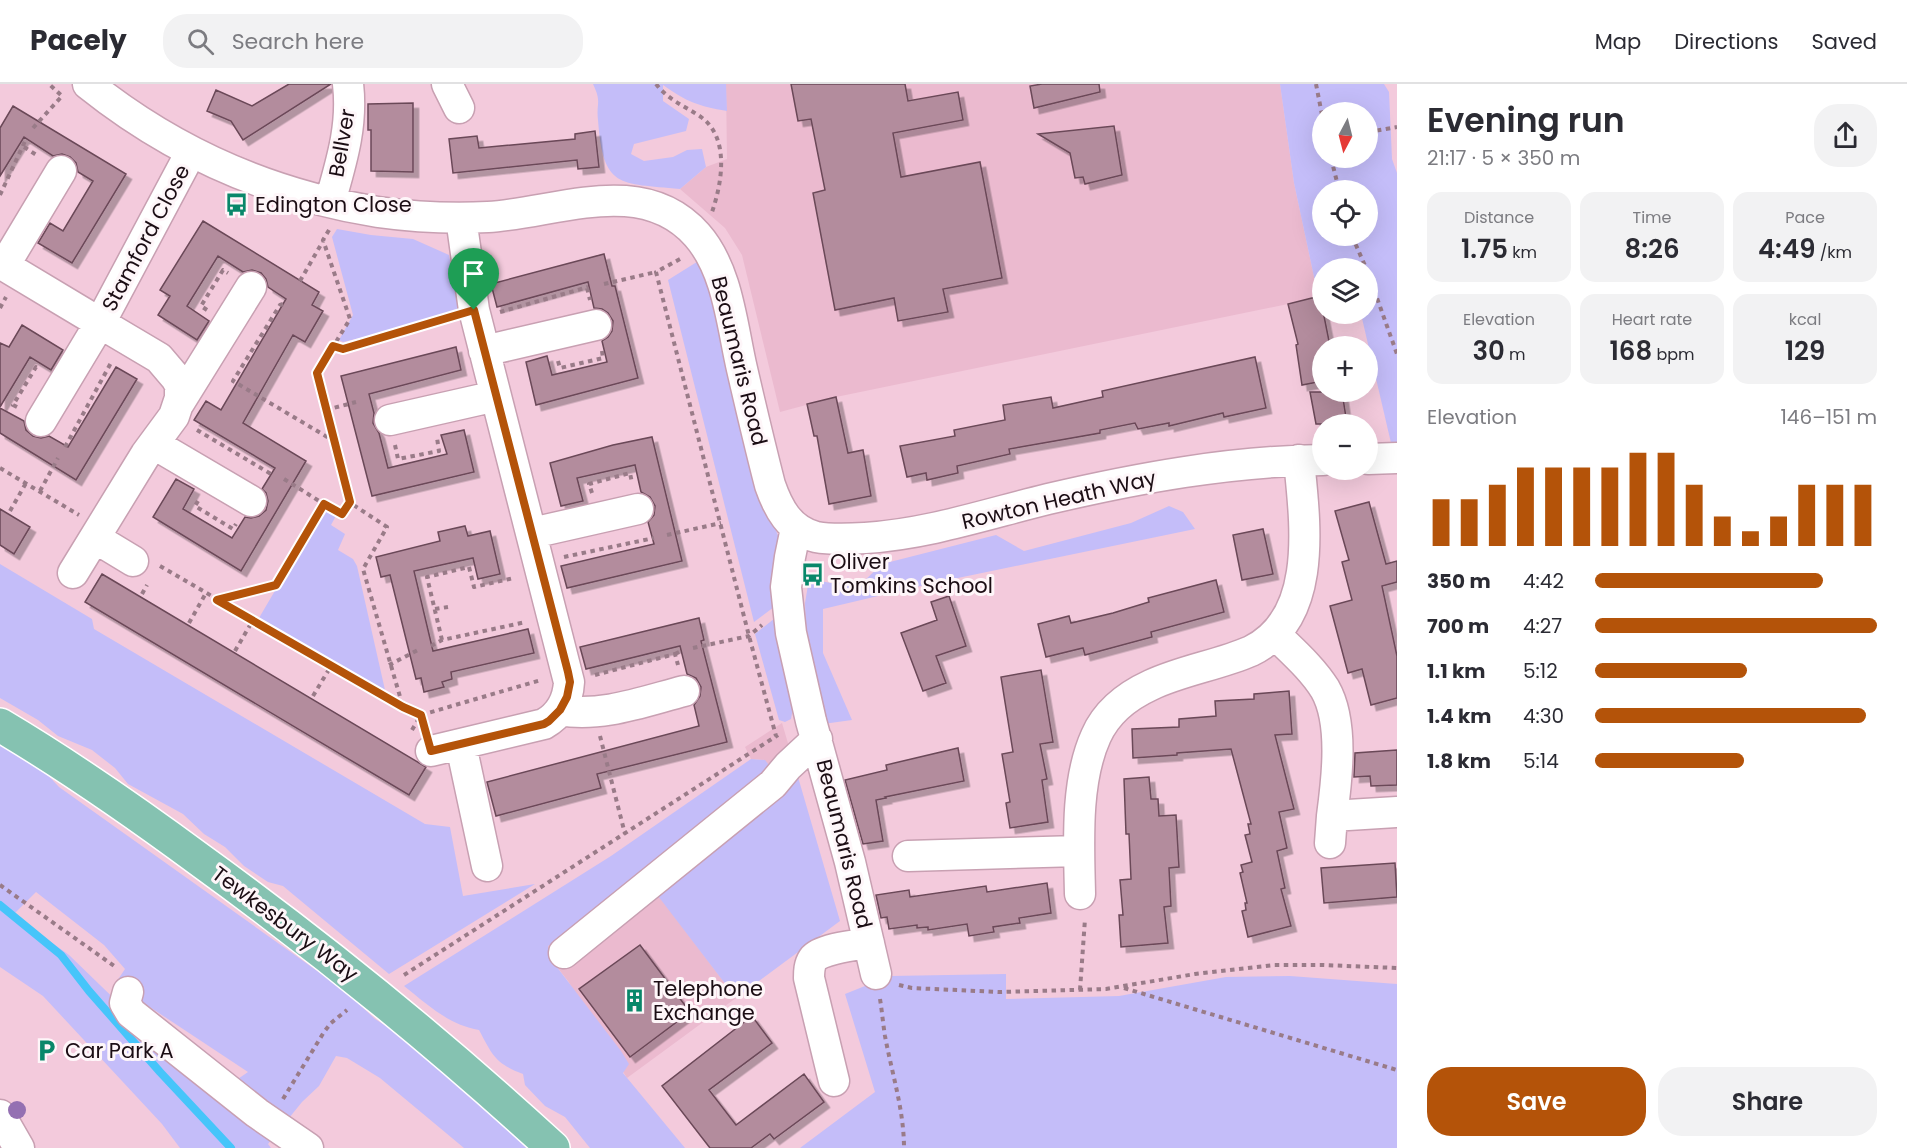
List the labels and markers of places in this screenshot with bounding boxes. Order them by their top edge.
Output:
place label: Edington Close [255,190,412,219]
bus stop icon: Edington Close [224,192,250,218]
pin [448,248,499,310]
place label: Oliver Tomkins School [830,547,993,600]
bus stop icon: Oliver Tomkins School [799,561,825,587]
place label: Telephone Exchange [653,974,763,1027]
building icon: Telephone Exchange [622,988,648,1014]
place label: Car Park A [65,1036,174,1065]
parking icon: Car Park A [34,1038,60,1064]

